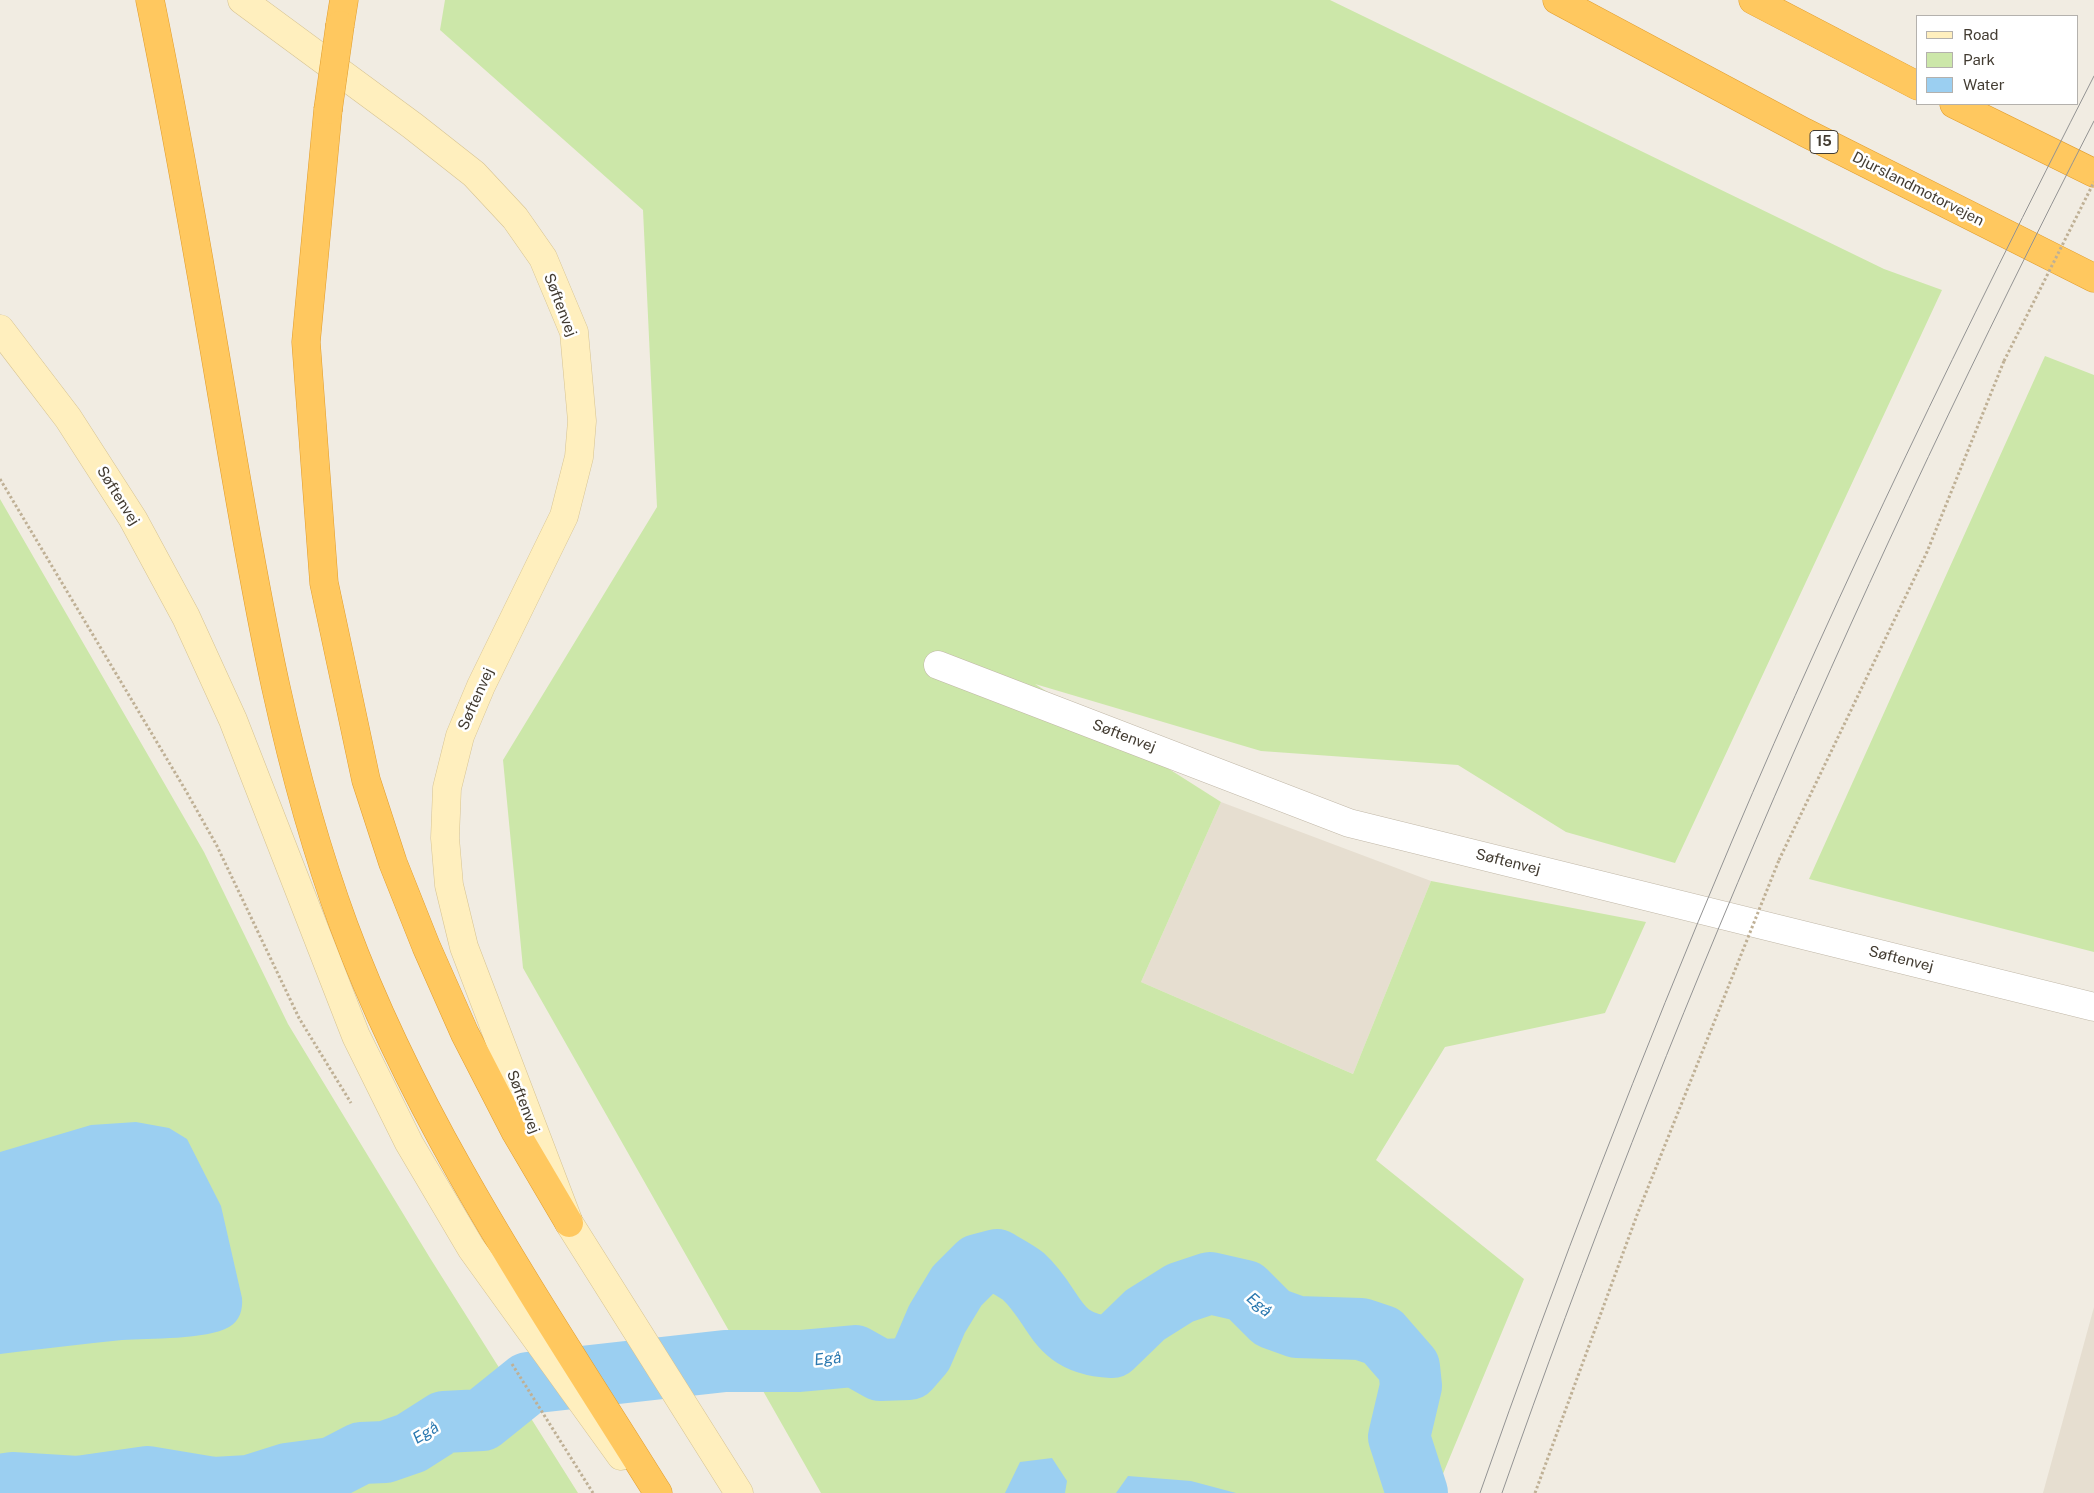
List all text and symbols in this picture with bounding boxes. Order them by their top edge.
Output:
legend [1916,15,2079,105]
text: Road [1963,26,1999,43]
text: Park [1963,51,1995,68]
text: Water [1963,76,2005,93]
road number: 15 [1810,130,1838,154]
street label: Djurslandmotorvejen [1849,148,1987,230]
street label: Søftenvej [540,271,580,339]
street label: Søftenvej [93,463,143,529]
street label: Søftenvej [454,665,498,733]
street label: Søftenvej [1090,716,1158,756]
street label: Søftenvej [1474,845,1542,879]
street label: Søftenvej [1867,942,1935,976]
street label: Søftenvej [503,1068,543,1136]
water label: Egå [1242,1289,1276,1321]
water label: Egå [813,1348,843,1370]
water label: Egå [409,1418,443,1448]

